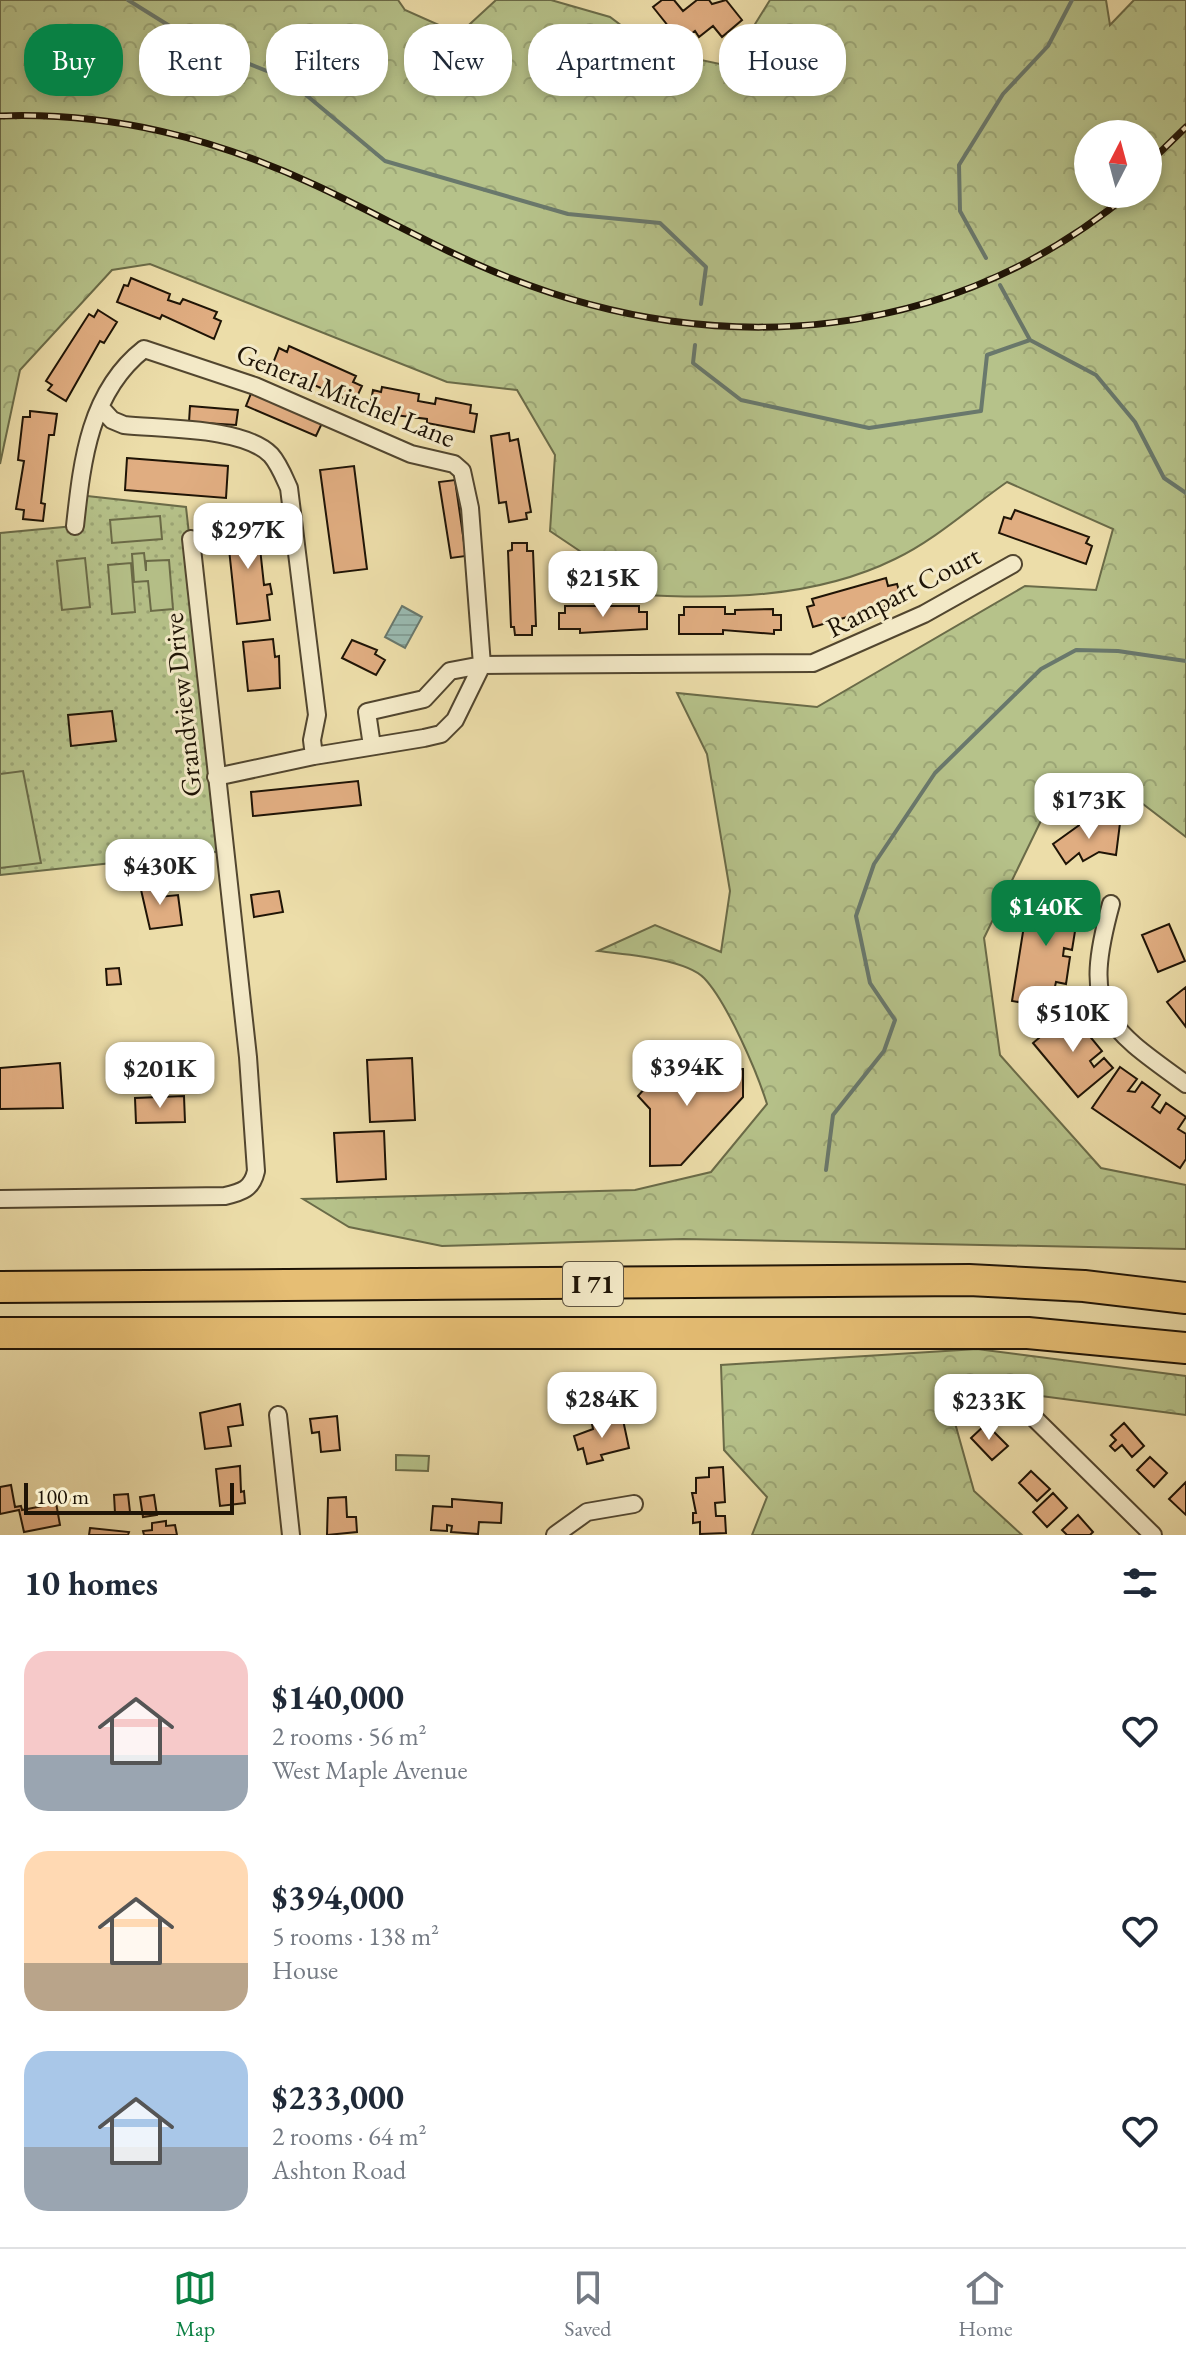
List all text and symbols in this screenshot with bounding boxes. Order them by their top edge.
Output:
chip: Buy [24,24,123,96]
chip: Rent [139,24,250,96]
chip: Filters [266,24,388,96]
chip: New [404,24,512,96]
chip: Apartment [528,24,703,96]
chip: House [719,24,846,96]
north arrow [1074,120,1162,208]
map controls [1074,120,1162,208]
street label: General Mitchel Lane [231,335,461,455]
pin: $297K [192,503,304,571]
text: $297K [211,512,285,546]
street label: Rampart Court [820,537,986,645]
pin: $215K [547,551,659,619]
text: $215K [566,560,640,594]
street label: Grandview Drive [154,611,210,799]
pin: $173K [1033,773,1145,841]
text: $173K [1052,782,1126,816]
pin: $430K [104,839,216,907]
text: $430K [123,848,197,882]
pin: $140K [990,880,1102,948]
text: $140K [1009,889,1083,923]
pin: $510K [1017,986,1129,1054]
text: $510K [1036,995,1110,1029]
pin: $394K [631,1040,743,1108]
pin: $201K [104,1042,216,1110]
text: $394K [650,1049,724,1083]
text: $201K [123,1051,197,1085]
road number: I 71 [563,1262,623,1306]
pin: $284K [546,1372,658,1440]
pin: $233K [933,1374,1045,1442]
text: $284K [565,1381,639,1415]
text: $233K [952,1383,1026,1417]
scale bar [24,1479,234,1515]
text: 100 m [36,1482,89,1511]
text: 10 homes [24,1561,158,1605]
icon: filters [1118,1561,1162,1605]
text: $140,000 [272,1675,404,1719]
icon: home [88,1683,184,1779]
icon: heart [1118,1709,1162,1753]
text: 2 rooms · 56 m² [272,1719,427,1753]
text: West Maple Avenue [272,1753,468,1787]
text: $394,000 [272,1875,404,1919]
icon: home [88,1883,184,1979]
icon: heart [1118,1909,1162,1953]
text: 5 rooms · 138 m² [272,1919,439,1953]
text: House [272,1953,338,1987]
text: $233,000 [272,2075,404,2119]
icon: home [88,2083,184,2179]
icon: heart [1118,2109,1162,2153]
text: 2 rooms · 64 m² [272,2119,427,2153]
text: Ashton Road [272,2153,406,2187]
tab: Map [173,2266,217,2343]
tab: Saved [564,2266,611,2343]
tab: Home [958,2266,1013,2343]

